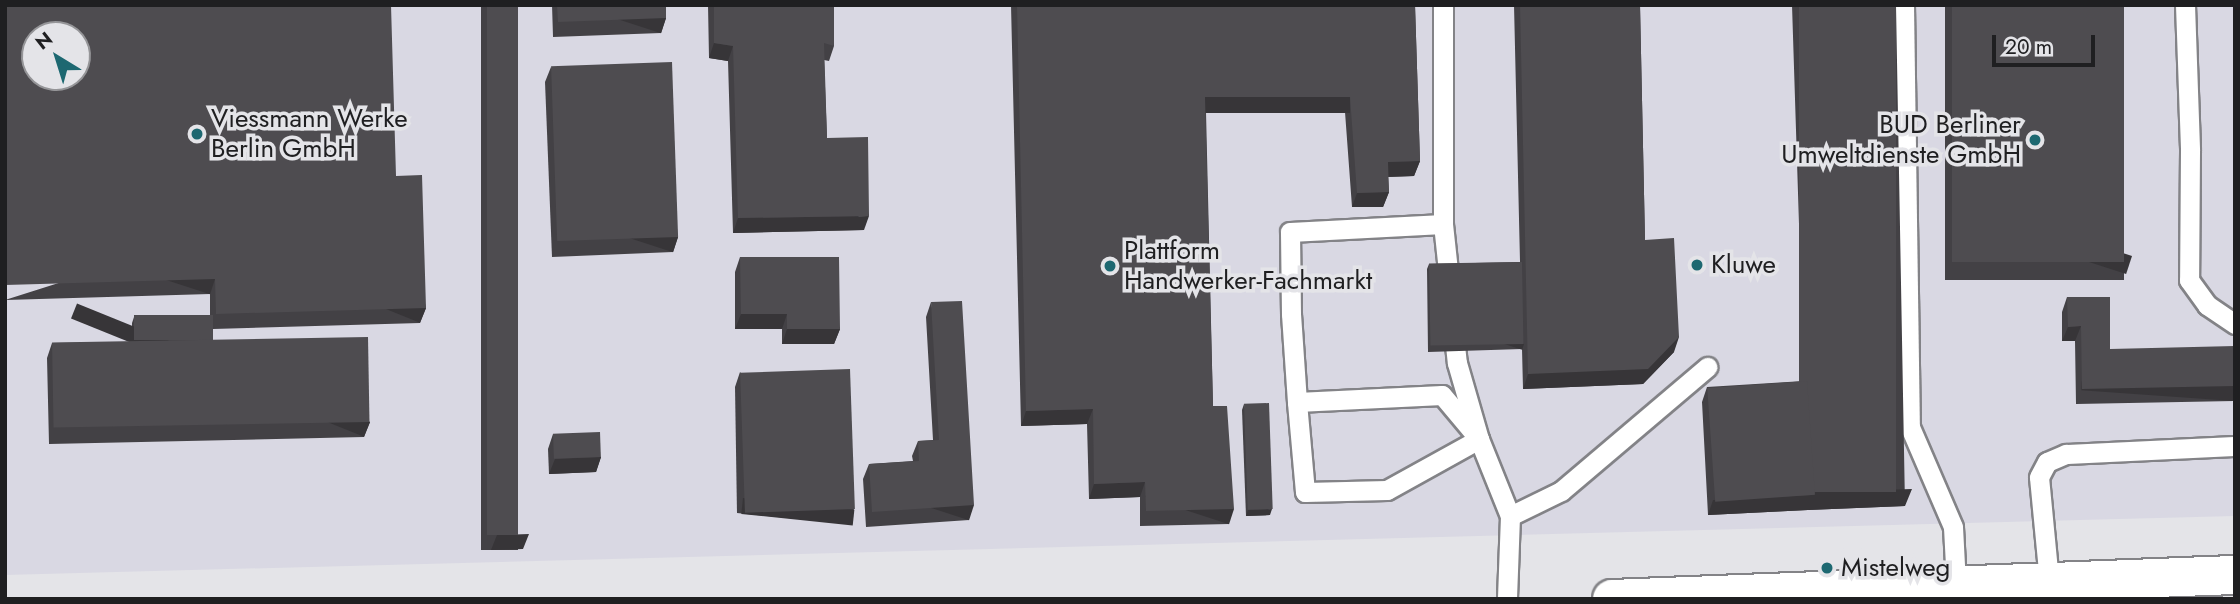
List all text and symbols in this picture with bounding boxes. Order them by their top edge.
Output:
north arrow [21,21,91,91]
scale bar [1995,21,2098,65]
text: N [30,25,58,56]
text: 20 m [2005,32,2052,62]
place label: Viessmann Werke Berlin GmbH [211,103,408,164]
place label: BUD Berliner Umweltdienste GmbH [1781,109,2021,170]
marker: Viessmann Werke Berlin GmbH [189,126,205,142]
marker: BUD Berliner Umweltdienste GmbH [2027,132,2043,148]
place label: Plattform Handwerker-Fachmarkt [1124,235,1372,296]
place label: Kluwe [1711,249,1776,281]
marker: Kluwe [1689,257,1705,273]
marker: Plattform Handwerker-Fachmarkt [1102,258,1118,274]
place label: Mistelweg [1841,552,1950,584]
marker: Mistelweg [1819,560,1835,576]

